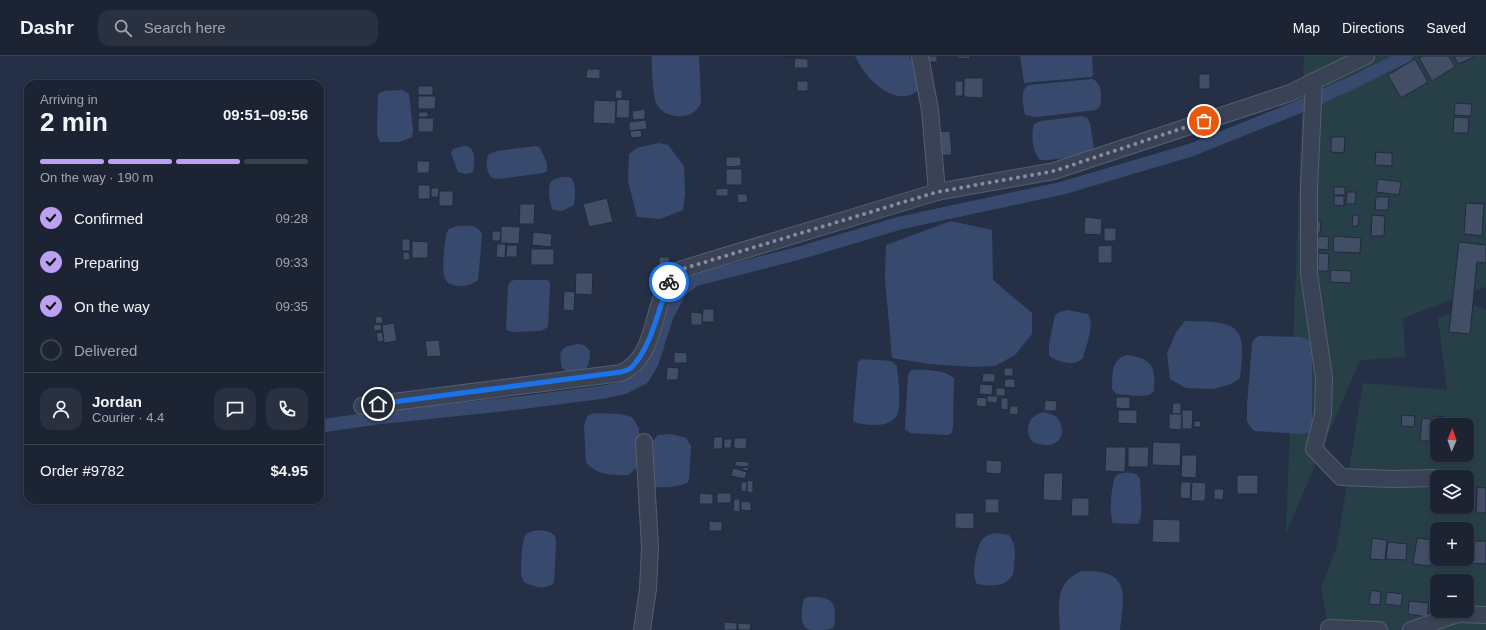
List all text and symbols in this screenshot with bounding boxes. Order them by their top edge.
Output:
search box [98,10,378,46]
text: Dashr [20,17,74,38]
icon: search [112,17,134,39]
text: Search here [144,19,226,36]
text: Map [1293,20,1320,36]
text: Directions [1342,20,1404,36]
text: Saved [1426,20,1466,36]
text: Arriving in [40,92,98,107]
pin [1187,104,1221,138]
text: 09:51–09:56 [223,106,308,123]
text: 2 min [40,107,108,137]
icon: bag [1193,110,1215,132]
text: On the way · 190 m [40,170,153,185]
icon: check [40,207,62,229]
text: Confirmed [74,210,143,227]
text: 09:28 [275,211,308,226]
icon: check [40,251,62,273]
text: Preparing [74,254,139,271]
text: 09:33 [275,255,308,270]
courier [649,262,689,302]
icon: bike [658,271,680,293]
icon: check [40,295,62,317]
text: On the way [74,298,150,315]
text: 09:35 [275,299,308,314]
text: Delivered [74,342,137,359]
pin [361,387,395,421]
button: person [40,388,82,430]
button: chat [214,388,256,430]
button: phone [266,388,308,430]
text: Jordan [92,393,142,410]
icon: home [367,393,389,415]
text: Courier · 4.4 [92,410,164,425]
north arrow [1430,418,1474,462]
map controls [1430,418,1474,618]
text: Order #9782 [40,462,124,479]
text: $4.95 [270,462,308,479]
button: layers [1430,470,1474,514]
button: + [1430,522,1474,566]
button: − [1430,574,1474,618]

